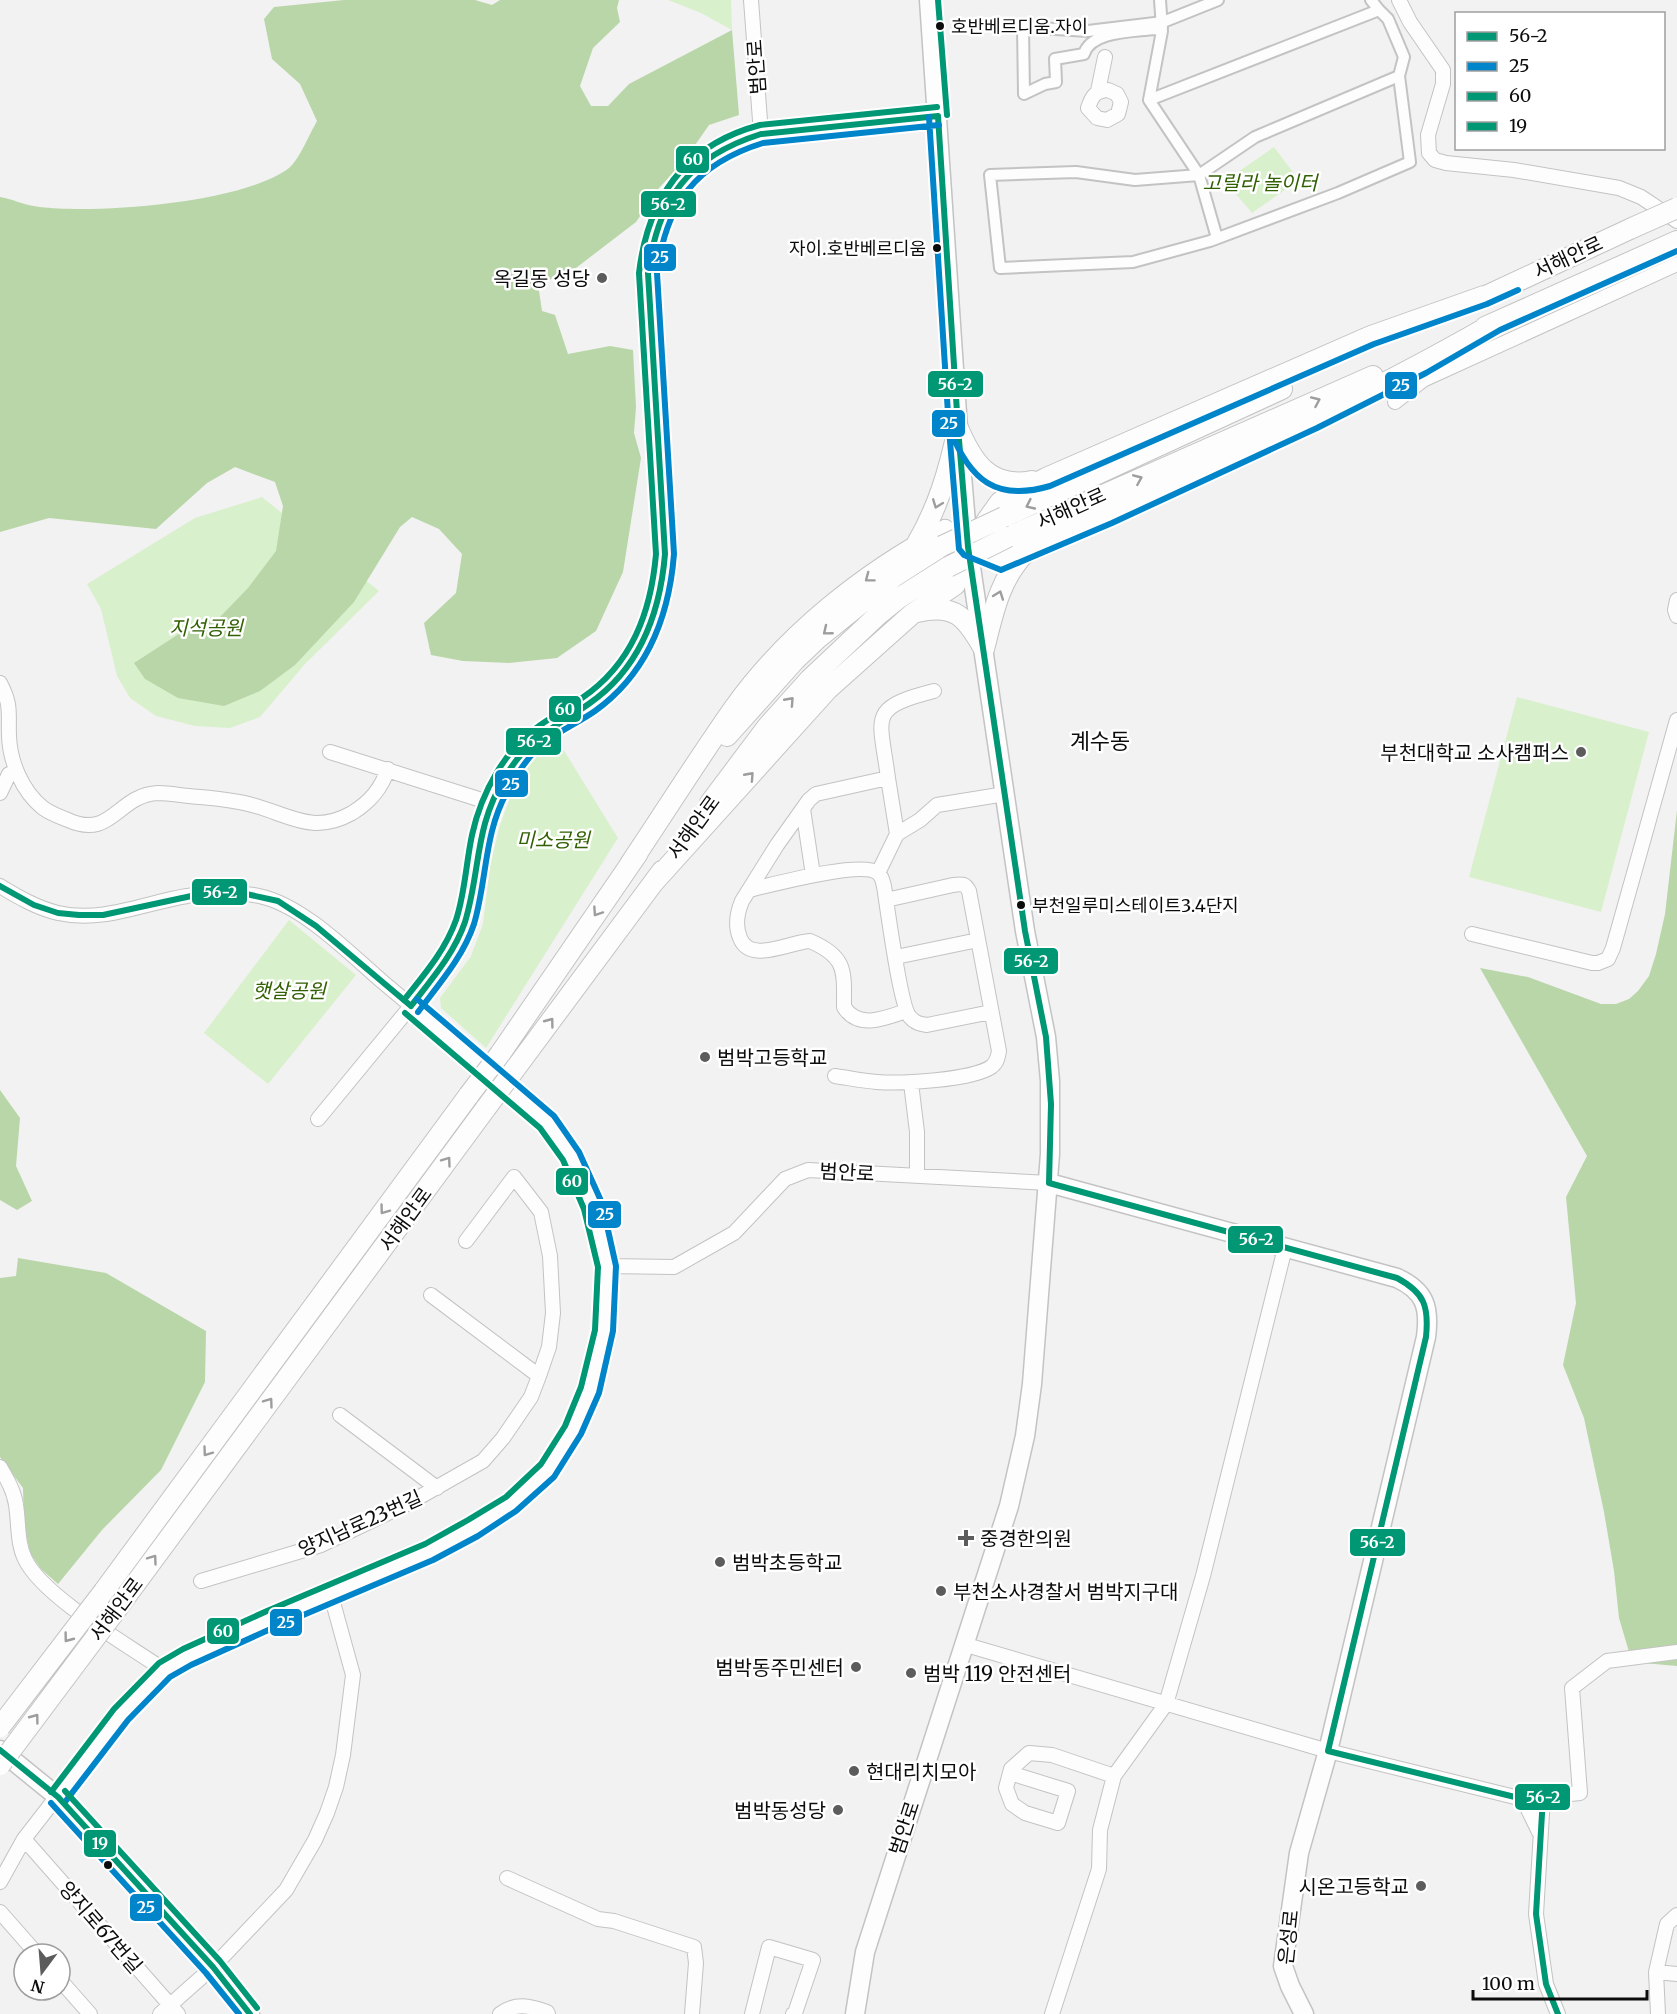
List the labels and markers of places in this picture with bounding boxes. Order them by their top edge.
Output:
place label: 호반베르디움.자이 [951,15,1088,38]
marker: 호반베르디움.자이 [934,20,946,32]
place label: 자이.호반베르디움 [789,237,926,260]
marker: 자이.호반베르디움 [931,242,943,254]
place label: 옥길동 성당 [493,266,590,291]
marker: 옥길동 성당 [595,271,609,285]
place label: 부천대학교 소사캠퍼스 [1380,740,1569,765]
marker: 부천대학교 소사캠퍼스 [1574,745,1588,759]
place label: 부천일루미스테이트3.4단지 [1032,894,1239,917]
marker: 부천일루미스테이트3.4단지 [1015,899,1027,911]
place label: 범박고등학교 [717,1045,827,1070]
marker: 범박고등학교 [698,1050,712,1064]
place label: 중경한의원 [980,1526,1072,1551]
marker: 중경한의원 [957,1529,975,1547]
place label: 범박초등학교 [732,1550,842,1575]
marker: 범박초등학교 [713,1555,727,1569]
place label: 부천소사경찰서 범박지구대 [953,1579,1179,1604]
marker: 부천소사경찰서 범박지구대 [934,1584,948,1598]
place label: 범박동주민센터 [715,1655,844,1680]
marker: 범박동주민센터 [849,1660,863,1674]
place label: 범박 119 안전센터 [923,1661,1071,1686]
marker: 범박 119 안전센터 [904,1666,918,1680]
place label: 현대리치모아 [866,1759,976,1784]
marker: 현대리치모아 [847,1764,861,1778]
place label: 범박동성당 [734,1798,826,1823]
marker: 범박동성당 [831,1803,845,1817]
unlabelled marker [102,1859,114,1871]
place label: 시온고등학교 [1299,1874,1409,1899]
marker: 시온고등학교 [1414,1879,1428,1893]

